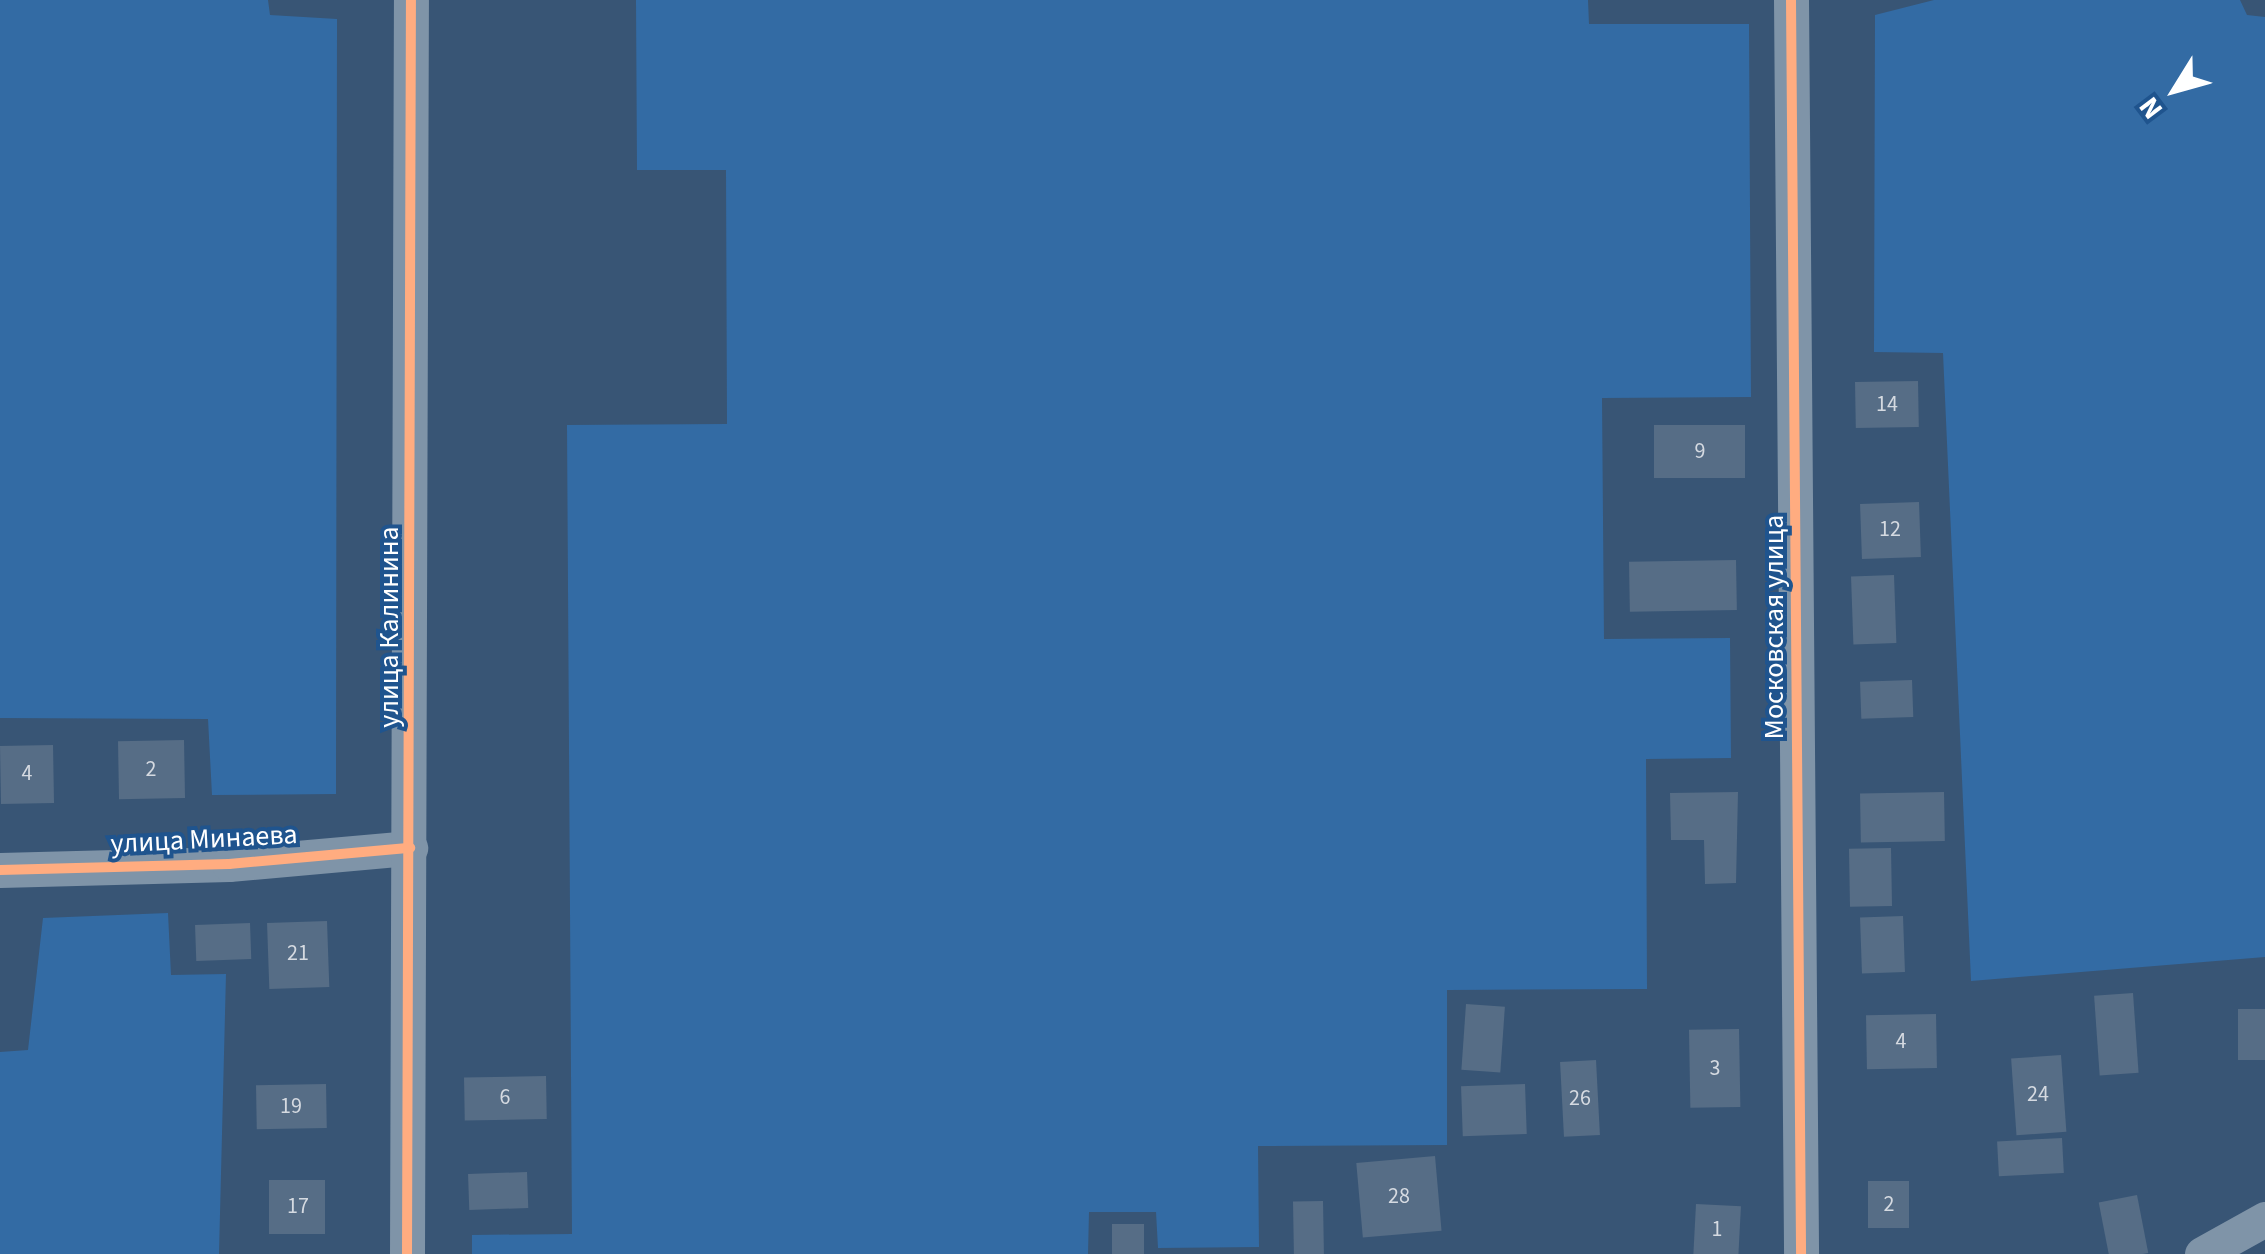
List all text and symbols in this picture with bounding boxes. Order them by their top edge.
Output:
north arrow [2125,40,2225,140]
text: N [2129,89,2173,128]
house number: 14 [1876,392,1898,418]
house number: 9 [1695,439,1705,465]
street label: Московская улица [1757,515,1791,739]
house number: 12 [1879,517,1901,543]
street label: улица Калинина [372,526,406,728]
house number: 2 [146,757,156,783]
house number: 4 [22,761,32,787]
street label: улица Минаева [110,817,298,861]
house number: 21 [287,941,309,967]
house number: 4 [1896,1029,1906,1055]
house number: 3 [1710,1056,1720,1082]
house number: 24 [2027,1082,2049,1108]
house number: 6 [500,1085,510,1111]
house number: 26 [1569,1086,1591,1112]
house number: 19 [280,1094,302,1120]
house number: 28 [1388,1184,1410,1210]
house number: 2 [1884,1192,1894,1218]
house number: 17 [287,1194,309,1220]
house number: 1 [1712,1217,1722,1243]

